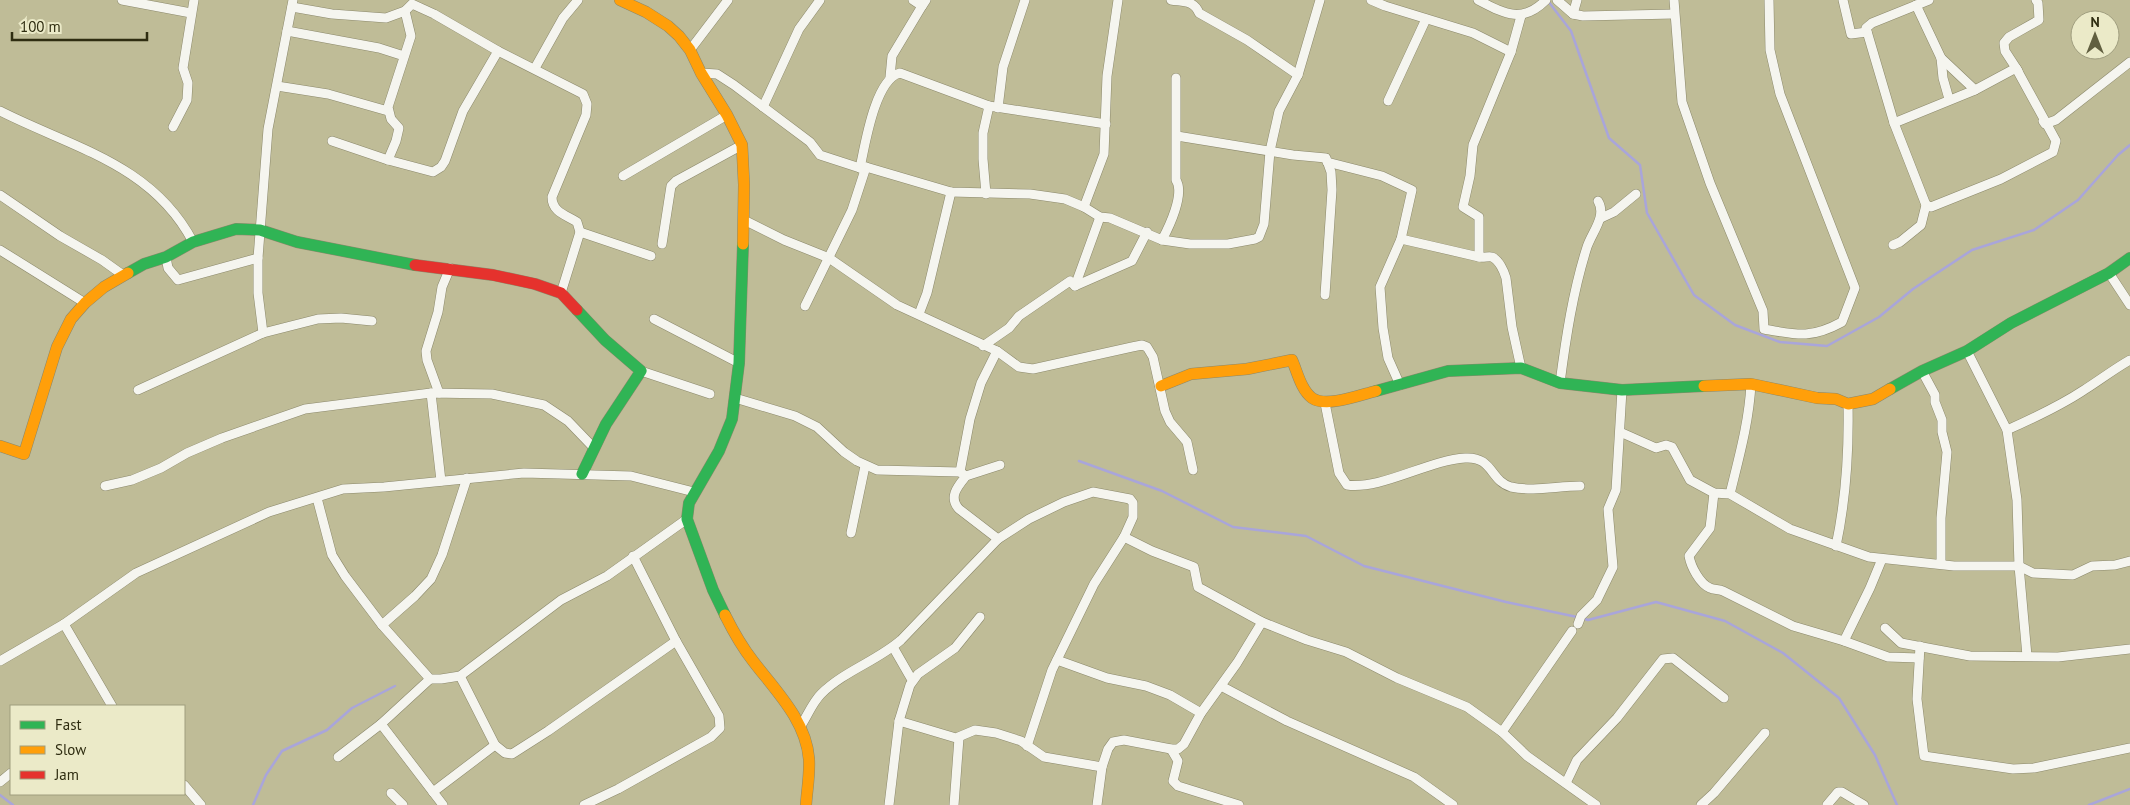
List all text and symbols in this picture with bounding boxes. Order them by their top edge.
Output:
scale bar [12,10,148,42]
north arrow [2070,10,2120,60]
text: N [2090,13,2100,31]
text: 100 m [20,17,61,36]
legend [10,705,185,795]
text: Fast [55,715,82,734]
text: Slow [55,740,86,759]
text: Jam [54,765,79,784]

